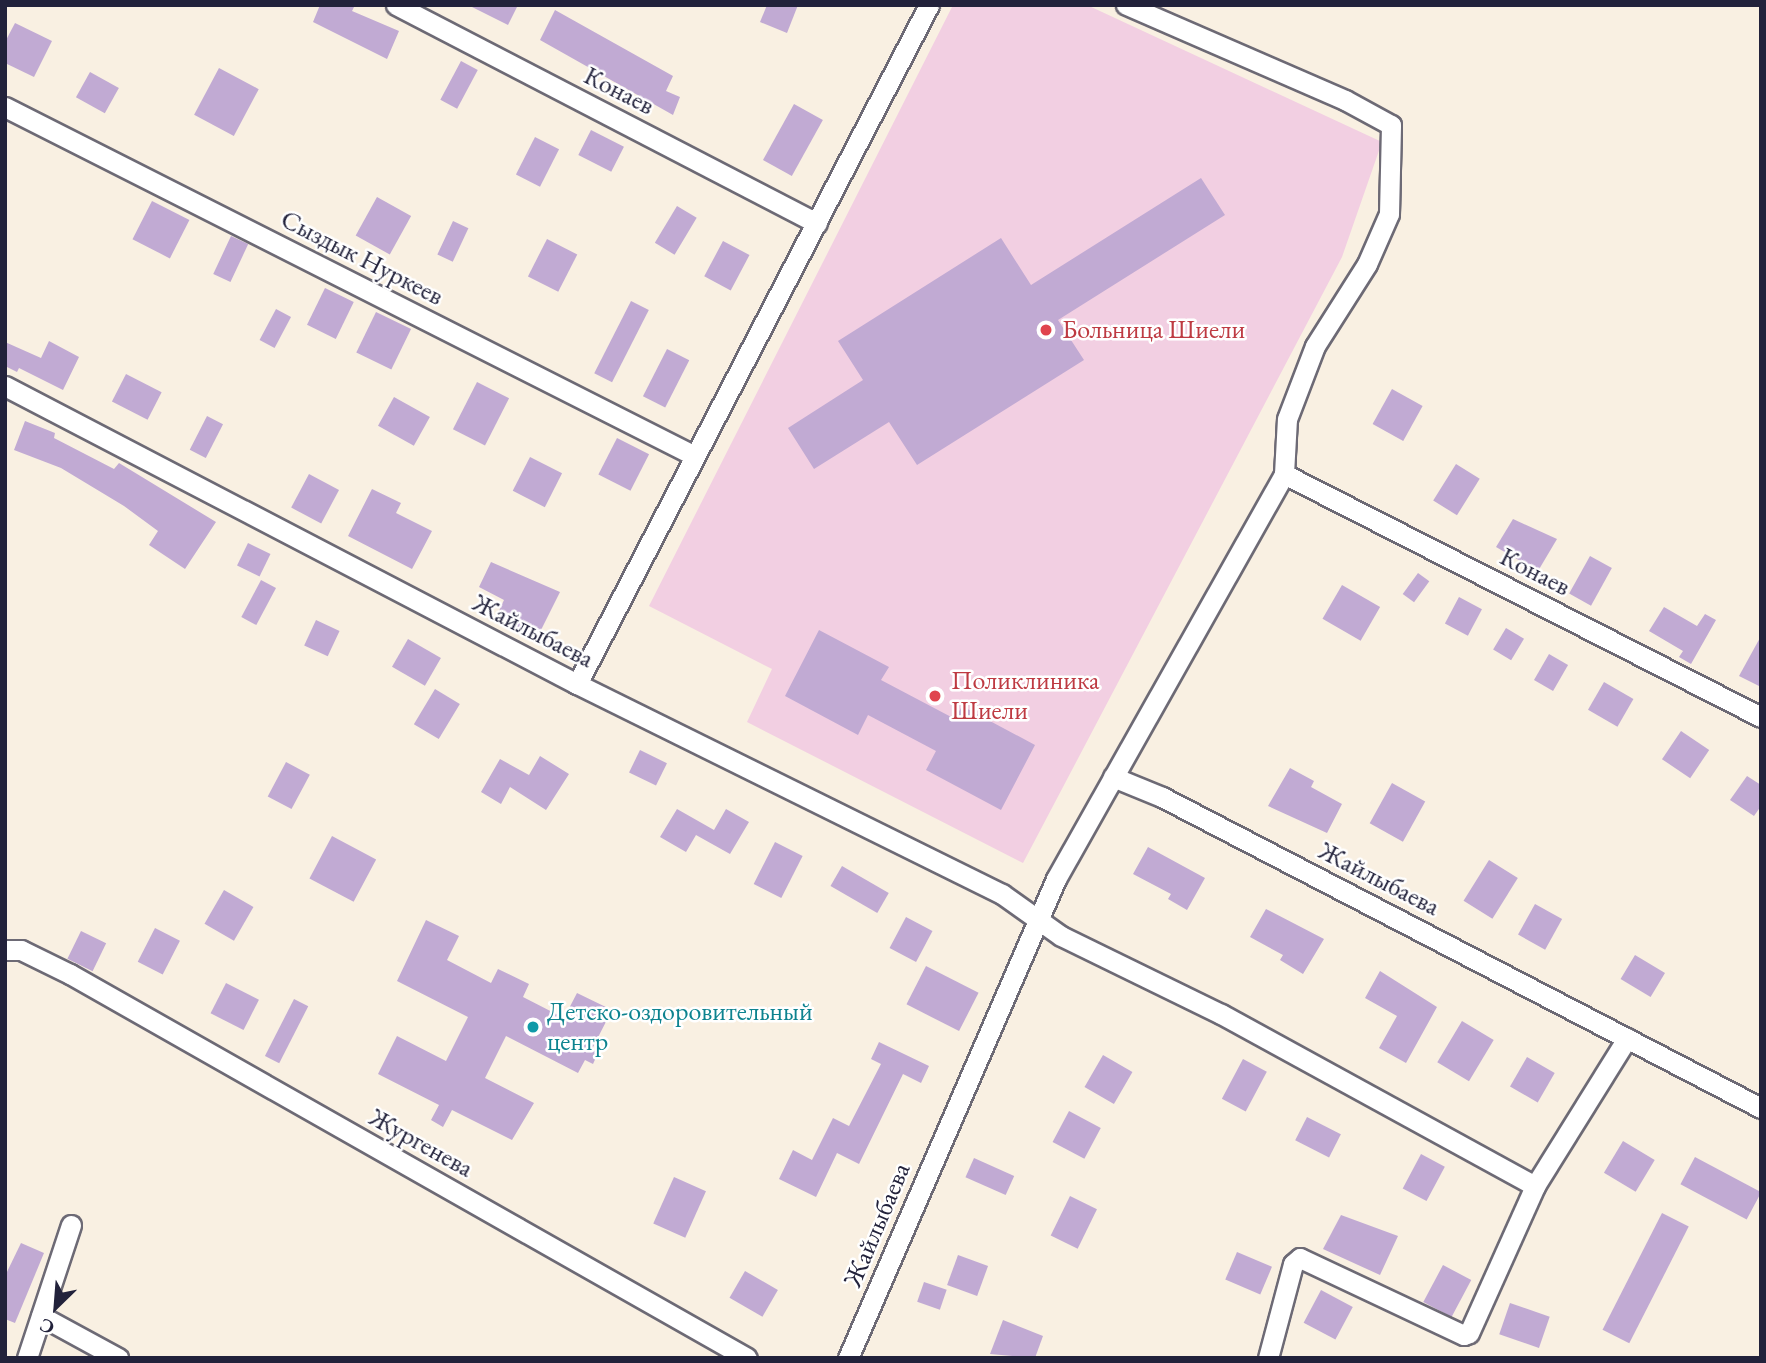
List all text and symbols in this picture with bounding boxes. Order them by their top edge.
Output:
street label: Конаев [579,60,659,122]
street label: Сыздык Нуркеев [276,204,448,312]
place label: Больница Шиели [1062,314,1245,346]
marker: Больница Шиели [1036,320,1056,340]
street label: Конаев [1495,541,1575,603]
street label: Жайлыбаева [467,587,599,675]
place label: Поликлиника Шиели [951,665,1099,726]
marker: Поликлиника Шиели [925,686,945,706]
street label: Жайлыбаева [1313,835,1445,923]
place label: Детско-оздоровительный центр [547,996,813,1058]
marker: Детско-оздоровительный центр [525,1019,541,1035]
street label: Жургенева [364,1102,478,1184]
street label: Жайлыбаева [837,1158,917,1292]
north arrow [21,1272,91,1342]
text: С [36,1312,58,1341]

